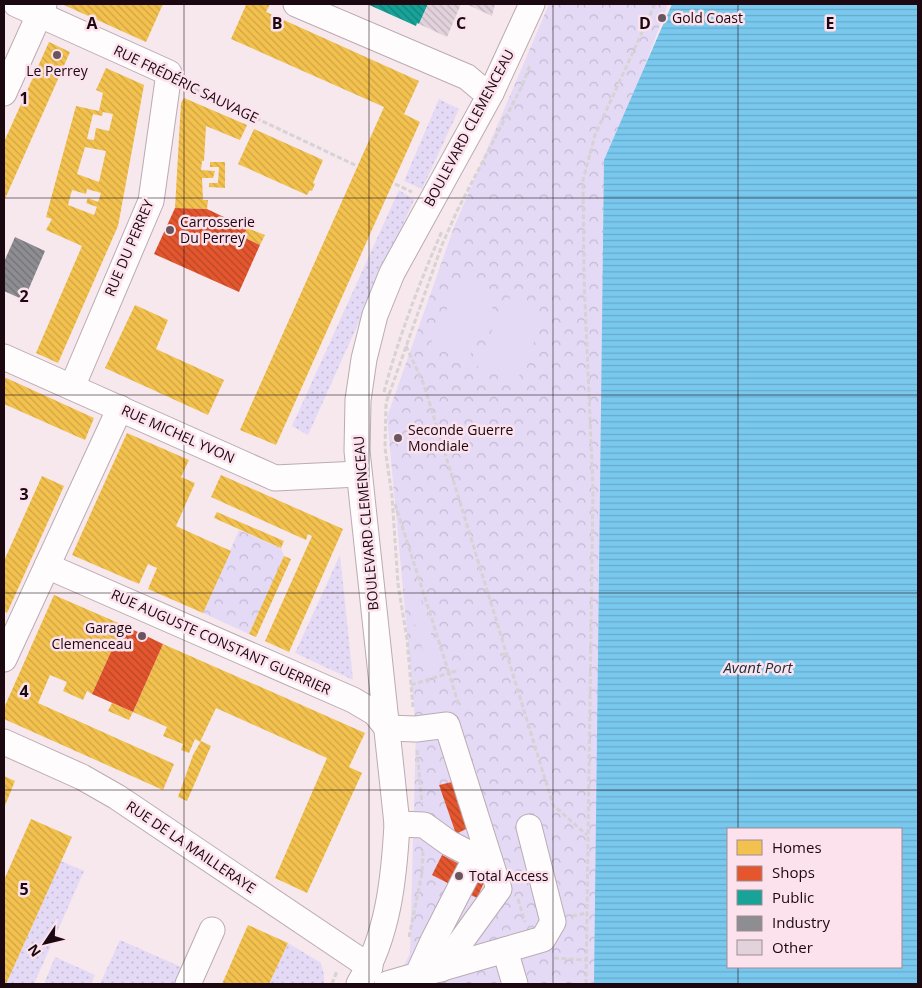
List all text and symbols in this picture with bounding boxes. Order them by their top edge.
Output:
place label: Gold Coast [672,8,743,27]
text: A [86,12,98,34]
text: B [272,12,282,34]
text: C [456,12,466,34]
text: D [639,12,651,34]
marker: Gold Coast [656,12,668,24]
text: E [826,12,835,34]
street label: RUE FRÉDÉRIC SAUVAGE [111,40,262,127]
street label: BOULEVARD CLEMENCEAU [419,46,518,210]
marker: Le Perrey [51,49,63,61]
place label: Le Perrey [26,61,89,80]
text: 1 [19,87,29,109]
street label: RUE DU PERREY [100,196,158,299]
place label: Carrosserie Du Perrey [180,212,255,247]
marker: Carrosserie Du Perrey [164,224,176,236]
text: 2 [19,285,29,307]
street label: RUE MICHEL YVON [119,400,238,467]
place label: Seconde Guerre Mondiale [408,420,513,455]
marker: Seconde Guerre Mondiale [392,432,404,444]
street label: BOULEVARD CLEMENCEAU [348,435,383,611]
text: 3 [19,483,29,505]
street label: RUE AUGUSTE CONSTANT GUERRIER [108,584,334,699]
place label: Garage Clemenceau [51,618,132,653]
marker: Garage Clemenceau [136,630,148,642]
water label: Avant Port [722,657,794,677]
text: 4 [19,680,29,702]
street label: RUE DE LA MAILLERAYE [123,796,260,897]
legend [727,828,902,968]
text: Homes [772,837,822,857]
text: Shops [772,862,815,882]
place label: Total Access [469,866,549,885]
marker: Total Access [453,870,465,882]
text: 5 [19,878,29,900]
text: Public [772,887,814,907]
text: Industry [772,912,830,932]
north arrow [20,918,70,968]
text: Other [772,937,813,957]
text: N [23,941,45,961]

